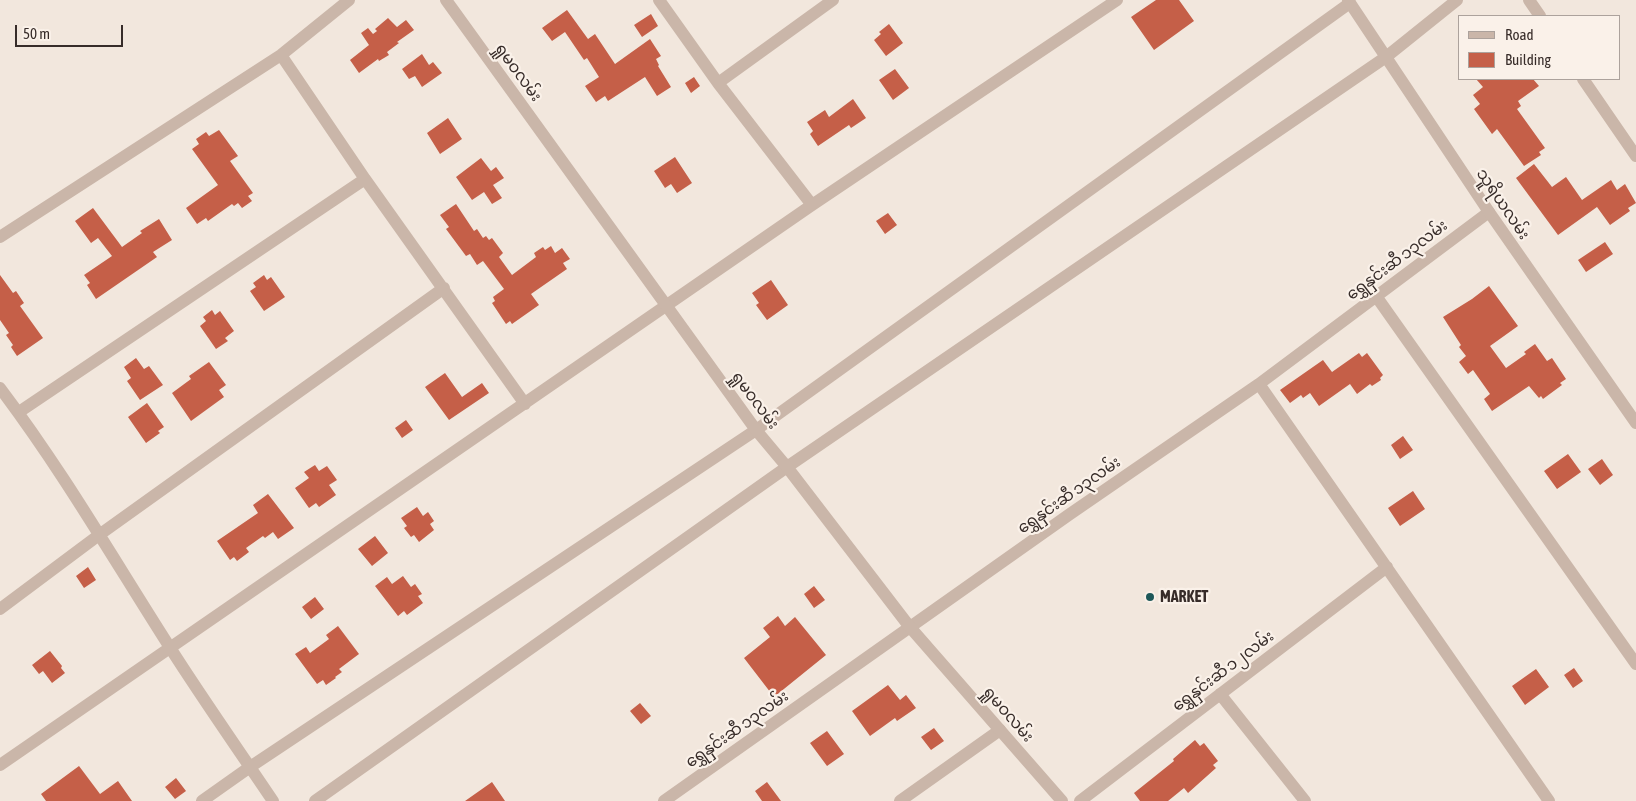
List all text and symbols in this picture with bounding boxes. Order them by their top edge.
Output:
scale bar [18,15,125,47]
legend [1458,15,1621,80]
text: 50 m [23,25,50,42]
text: Road [1505,26,1534,43]
street label: ရှုမဝလမ်း [490,39,546,105]
text: Building [1505,51,1551,68]
street label: သူရိယလမ်း [1472,165,1534,243]
street label: ရွှေနှင်းဆီ ၁၃လမ်း [1343,216,1451,304]
street label: ရှုမဝလမ်း [727,367,783,433]
street label: ရွှေနှင်းဆီ ၁၃လမ်း [1014,452,1124,538]
place label: MARKET [1160,587,1208,607]
marker: MARKET [1144,591,1156,603]
street label: ရွှေနှင်းဆီ ၁၂လမ်း [1168,627,1278,715]
street label: ရှုမဝလမ်း [978,682,1038,746]
street label: ရွှေနှင်းဆီ ၁၃လမ်း [682,686,792,772]

